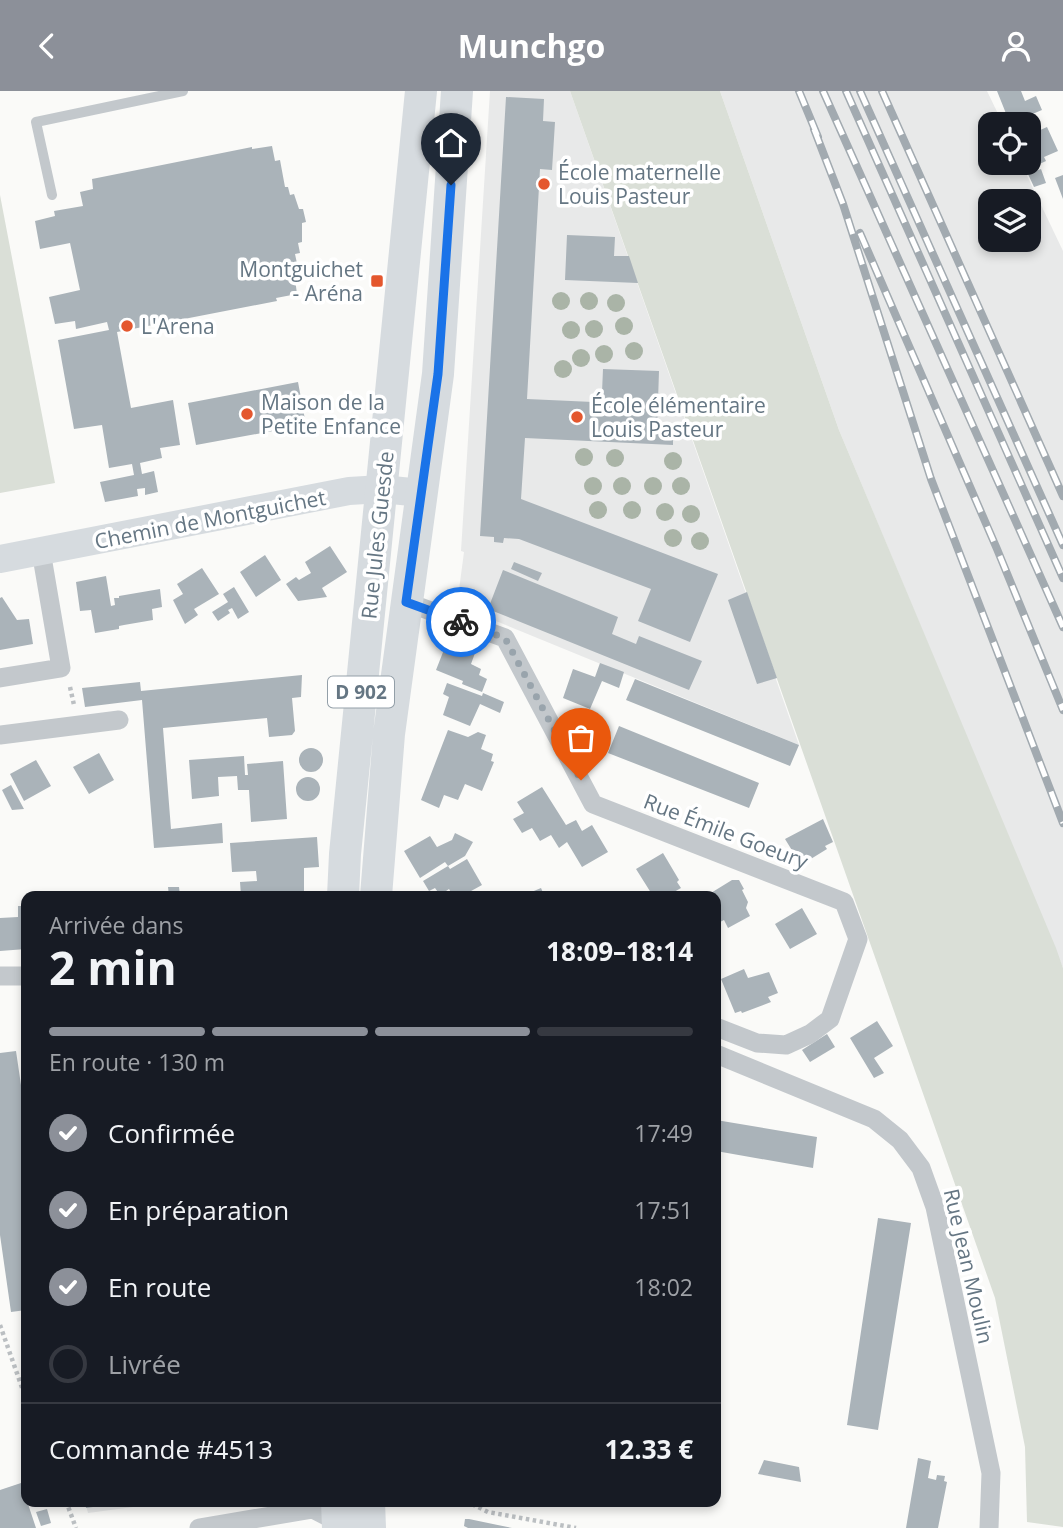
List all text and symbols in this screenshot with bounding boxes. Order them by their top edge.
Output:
text: Munchgo [458,24,605,67]
icon: back [28,27,66,65]
icon: person [997,27,1035,65]
map controls [978,112,1041,252]
button: locate [978,112,1041,175]
pin [421,113,481,185]
icon: home [432,124,470,162]
place label: École maternelle Louis Pasteur [558,158,721,210]
marker: École maternelle Louis Pasteur [536,176,552,192]
button: layers [978,189,1041,252]
place label: Montguichet - Aréna [239,255,363,307]
marker: Montguichet - Aréna [369,273,385,289]
place label: L'Arena [141,312,215,340]
marker: L'Arena [119,318,135,334]
place label: Maison de la Petite Enfance [261,388,401,440]
place label: École élémentaire Louis Pasteur [591,391,766,443]
marker: Maison de la Petite Enfance [239,406,255,422]
marker: École élémentaire Louis Pasteur [569,409,585,425]
street label: Rue Jules Guesde [354,450,400,620]
street label: Chemin de Montguichet [92,483,328,555]
courier [426,587,496,657]
icon: bike [442,603,480,641]
road number: D 902 [328,677,394,707]
pin [551,708,611,780]
icon: bag [562,719,600,757]
street label: Rue Émile Goeury [640,787,813,875]
text: Arrivée dans [49,909,183,941]
text: 18:09–18:14 [546,933,693,969]
text: 2 min [49,936,177,998]
text: En route · 130 m [49,1046,225,1078]
icon: check [49,1114,87,1152]
text: Confirmée [108,1115,235,1151]
text: 17:49 [634,1117,693,1149]
street label: Rue Jean Moulin [938,1186,1000,1346]
icon: check [49,1191,87,1229]
text: En préparation [108,1192,289,1228]
text: 17:51 [634,1194,693,1226]
icon: check [49,1268,87,1306]
text: En route [108,1269,211,1305]
text: 18:02 [634,1271,693,1303]
text: Livrée [108,1346,181,1382]
text: Commande #4513 [49,1431,273,1467]
text: 12.33 € [605,1431,693,1467]

